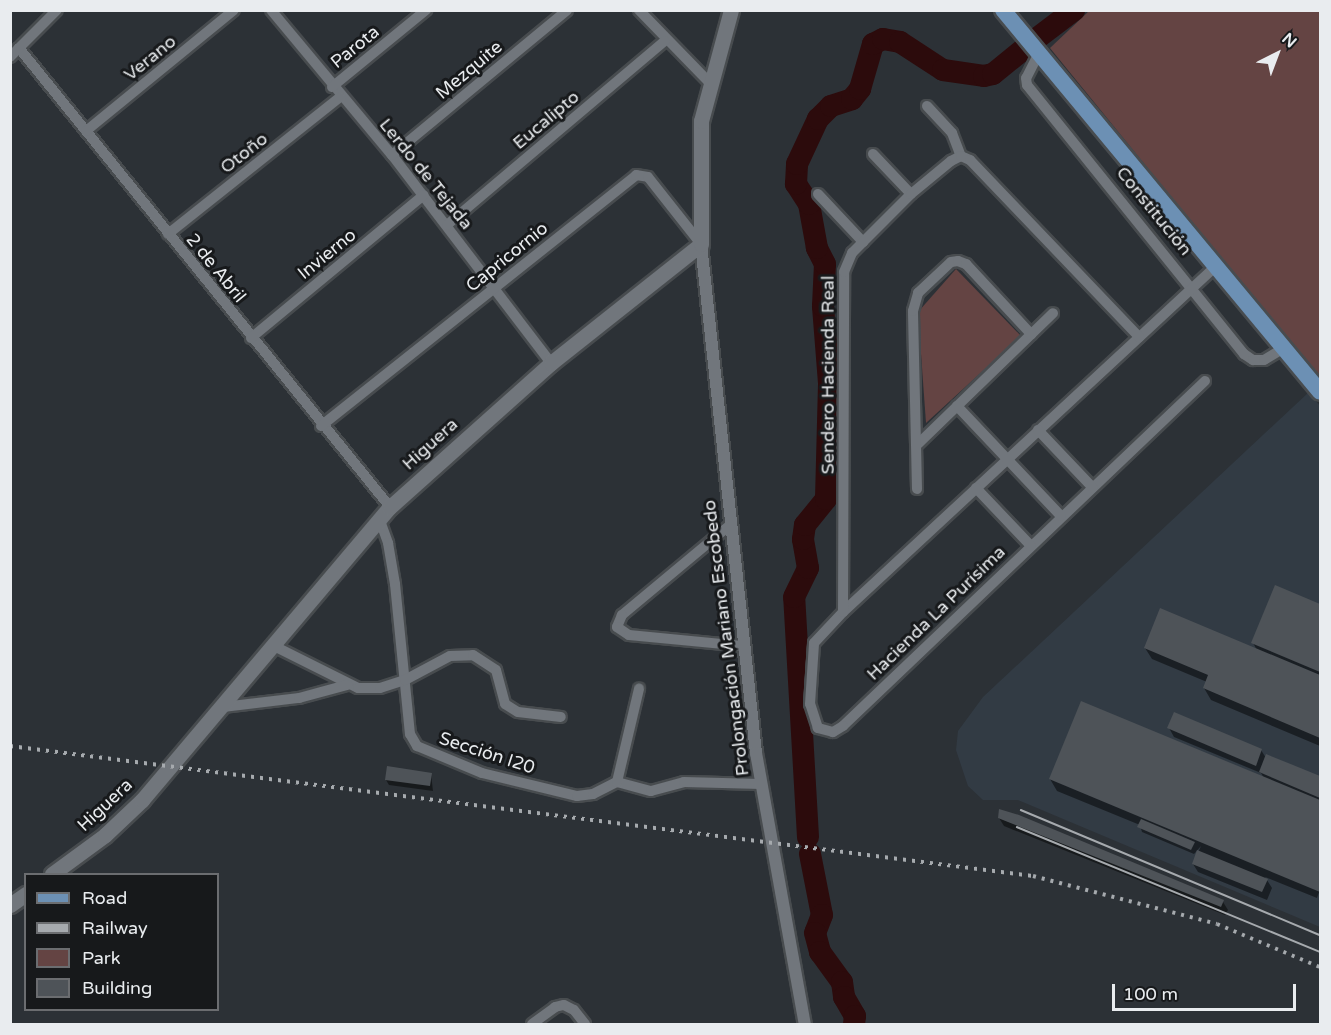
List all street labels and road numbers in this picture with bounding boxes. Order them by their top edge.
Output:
street label: Parota [326,21,384,73]
street label: Verano [120,31,180,85]
street label: Mezquite [431,36,507,104]
street label: Eucalipto [508,86,584,154]
street label: Lerdo de Tejada [375,114,477,234]
street label: Otoño [216,128,272,178]
street label: Constitución [1112,162,1196,260]
street label: Capricornio [462,217,552,297]
street label: Invierno [293,224,361,284]
street label: 2 de Abril [182,229,250,307]
street label: Sendero Hacienda Real [817,276,839,474]
street label: Higuera [398,413,462,475]
street label: Prolongación Mariano Escobedo [698,499,754,777]
street label: Hacienda La Purísima [862,541,1010,685]
street label: Sección I20 [436,727,538,779]
street label: Higuera [73,774,137,836]

